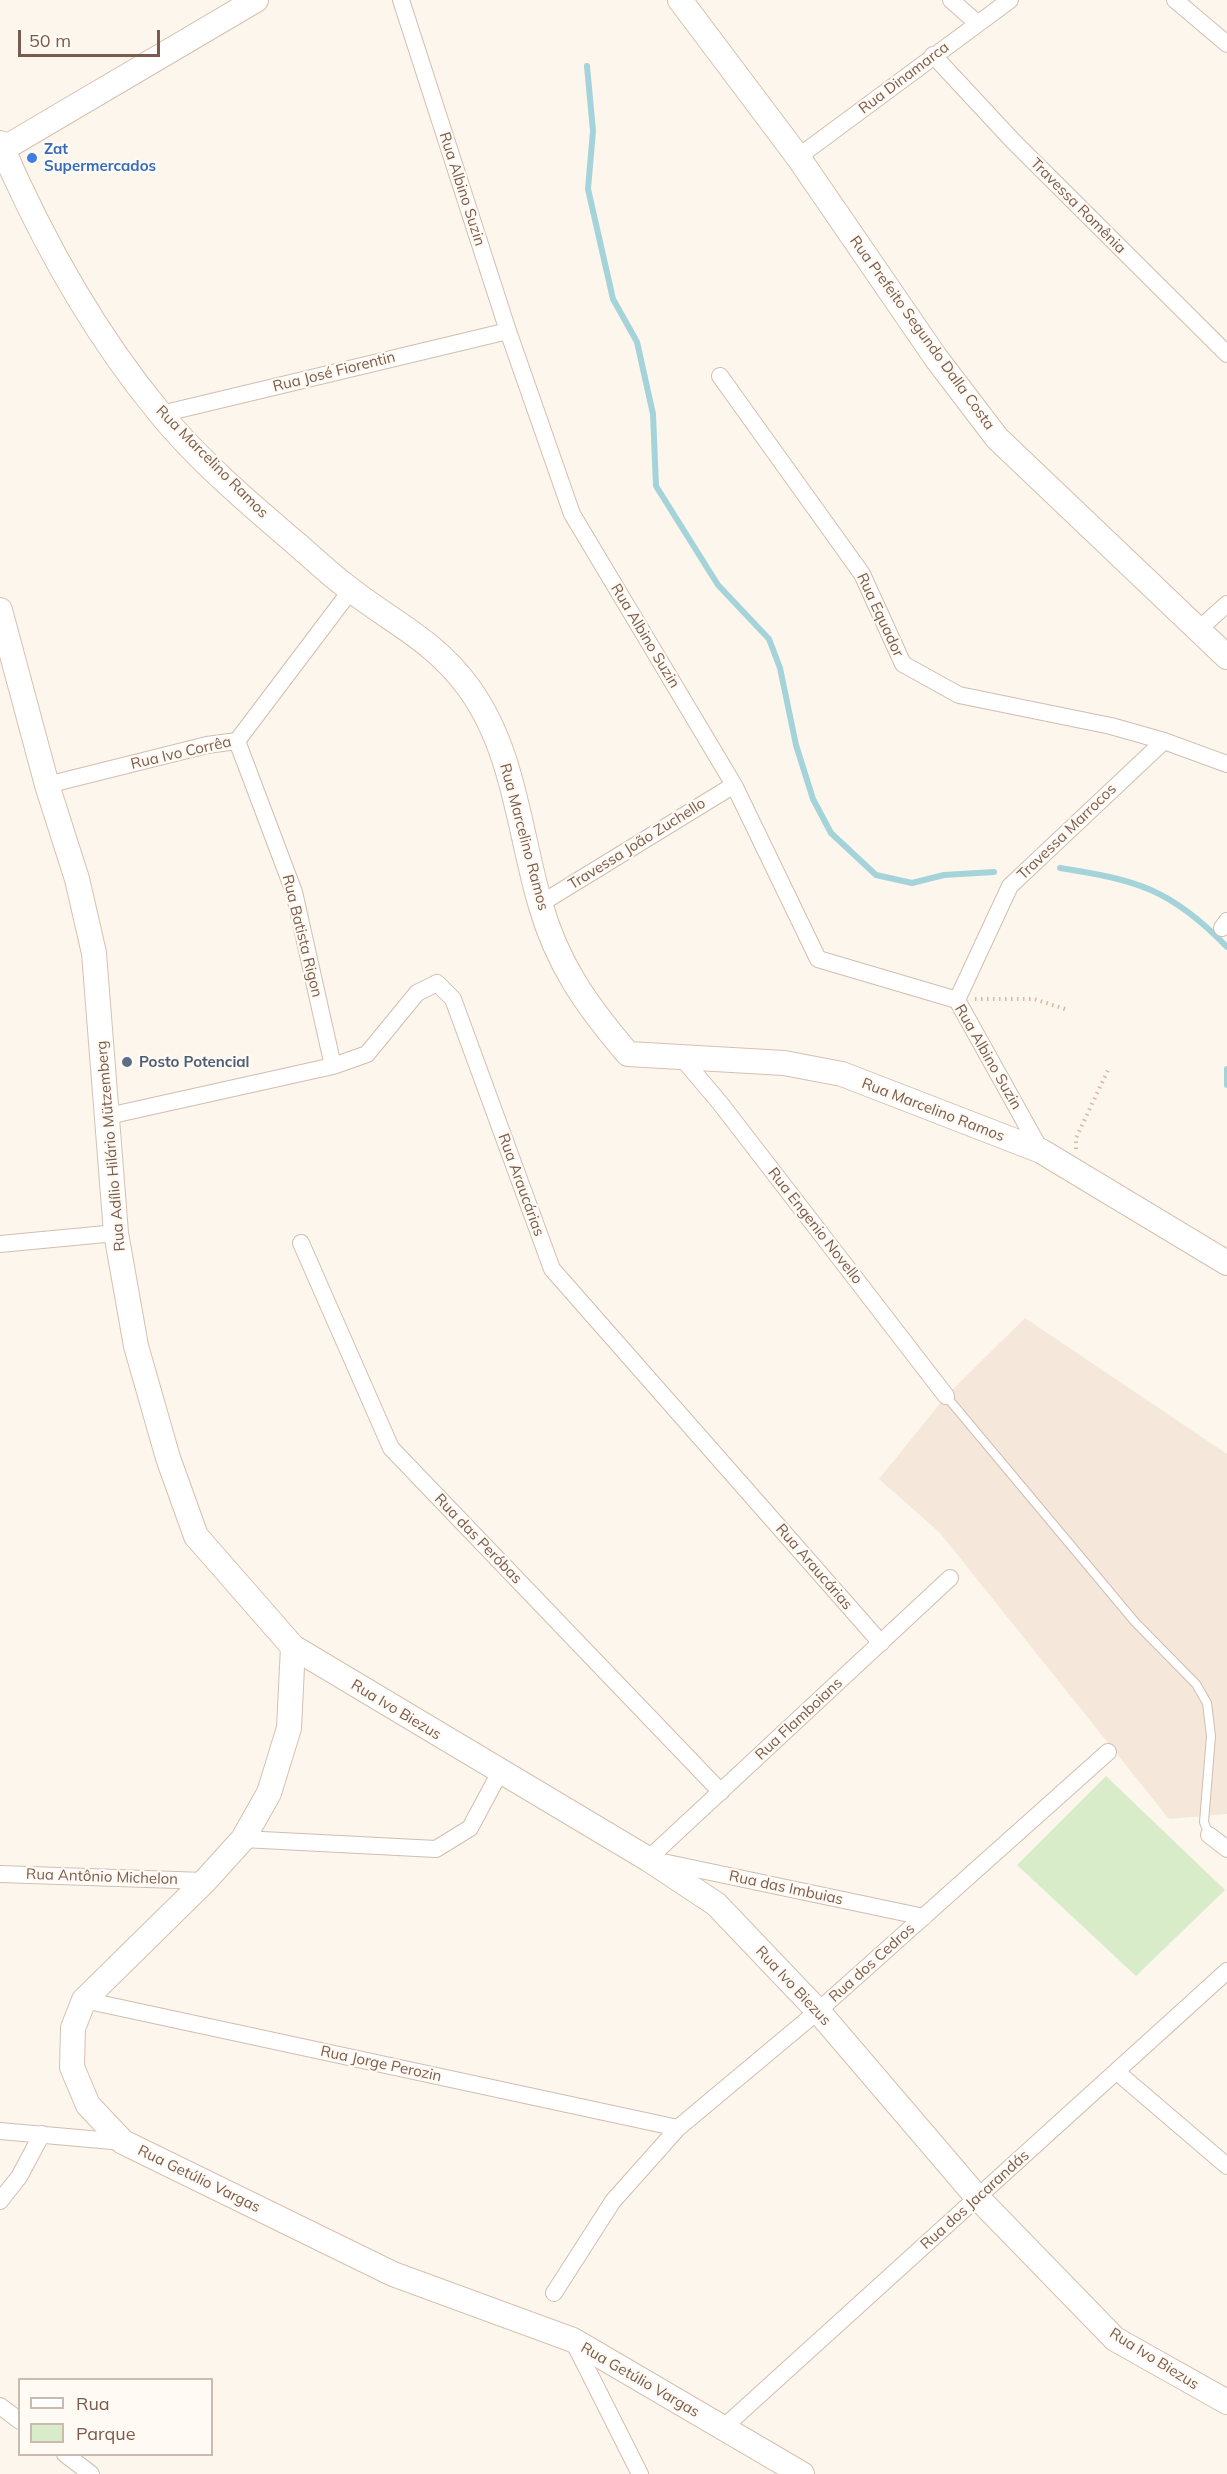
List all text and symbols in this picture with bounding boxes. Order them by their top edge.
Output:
scale bar [21,18,164,56]
text: 50 m [29,29,71,52]
street label: Rua Dinamarca [855,38,953,118]
street label: Rua Albino Suzin [435,130,489,248]
place label: Zat Supermercados [44,140,156,175]
marker: Zat Supermercados [25,151,39,165]
street label: Travessa Romênia [1027,155,1129,257]
street label: Rua Prefeito Segundo Dalla Costa [846,233,998,433]
street label: Rua José Fiorentin [271,348,397,396]
street label: Rua Marcelino Ramos [152,402,272,522]
street label: Rua Equador [853,570,907,660]
street label: Rua Albino Suzin [607,581,683,691]
street label: Rua Ivo Corrêa [129,733,233,773]
street label: Rua Marcelino Ramos [496,761,552,913]
street label: Travessa Marrocos [1014,780,1120,884]
street label: Travessa João Zuchello [565,794,709,894]
street label: Rua Batista Rigon [278,873,326,999]
street label: Rua Albino Suzin [951,1001,1025,1113]
street label: Rua Adílio Hilário Mützemberg [93,1040,129,1252]
place label: Posto Potencial [139,1053,250,1071]
marker: Posto Potencial [120,1055,134,1069]
street label: Rua Marcelino Ramos [859,1074,1007,1146]
street label: Rua Araucárias [494,1131,548,1239]
street label: Rua Engenio Novello [764,1164,866,1288]
street label: Rua das Peróbas [430,1490,526,1588]
street label: Rua Araucárias [772,1520,856,1614]
street label: Rua Flamboians [752,1674,846,1764]
street label: Rua Ivo Biezus [348,1676,444,1744]
street label: Rua Antônio Michelon [26,1865,178,1889]
street label: Rua das Imbuias [727,1867,845,1909]
street label: Rua dos Cedros [825,1920,919,2006]
street label: Rua Ivo Biezus [752,1943,834,2029]
street label: Rua Jorge Perozin [319,2042,443,2086]
street label: Rua Getúlio Vargas [135,2142,263,2216]
street label: Rua dos Jacarandás [917,2147,1033,2253]
street label: Rua Ivo Biezus [1106,2324,1202,2394]
street label: Rua Getúlio Vargas [577,2339,703,2421]
legend [18,2378,213,2456]
text: Rua [76,2392,110,2415]
text: Parque [76,2422,135,2445]

